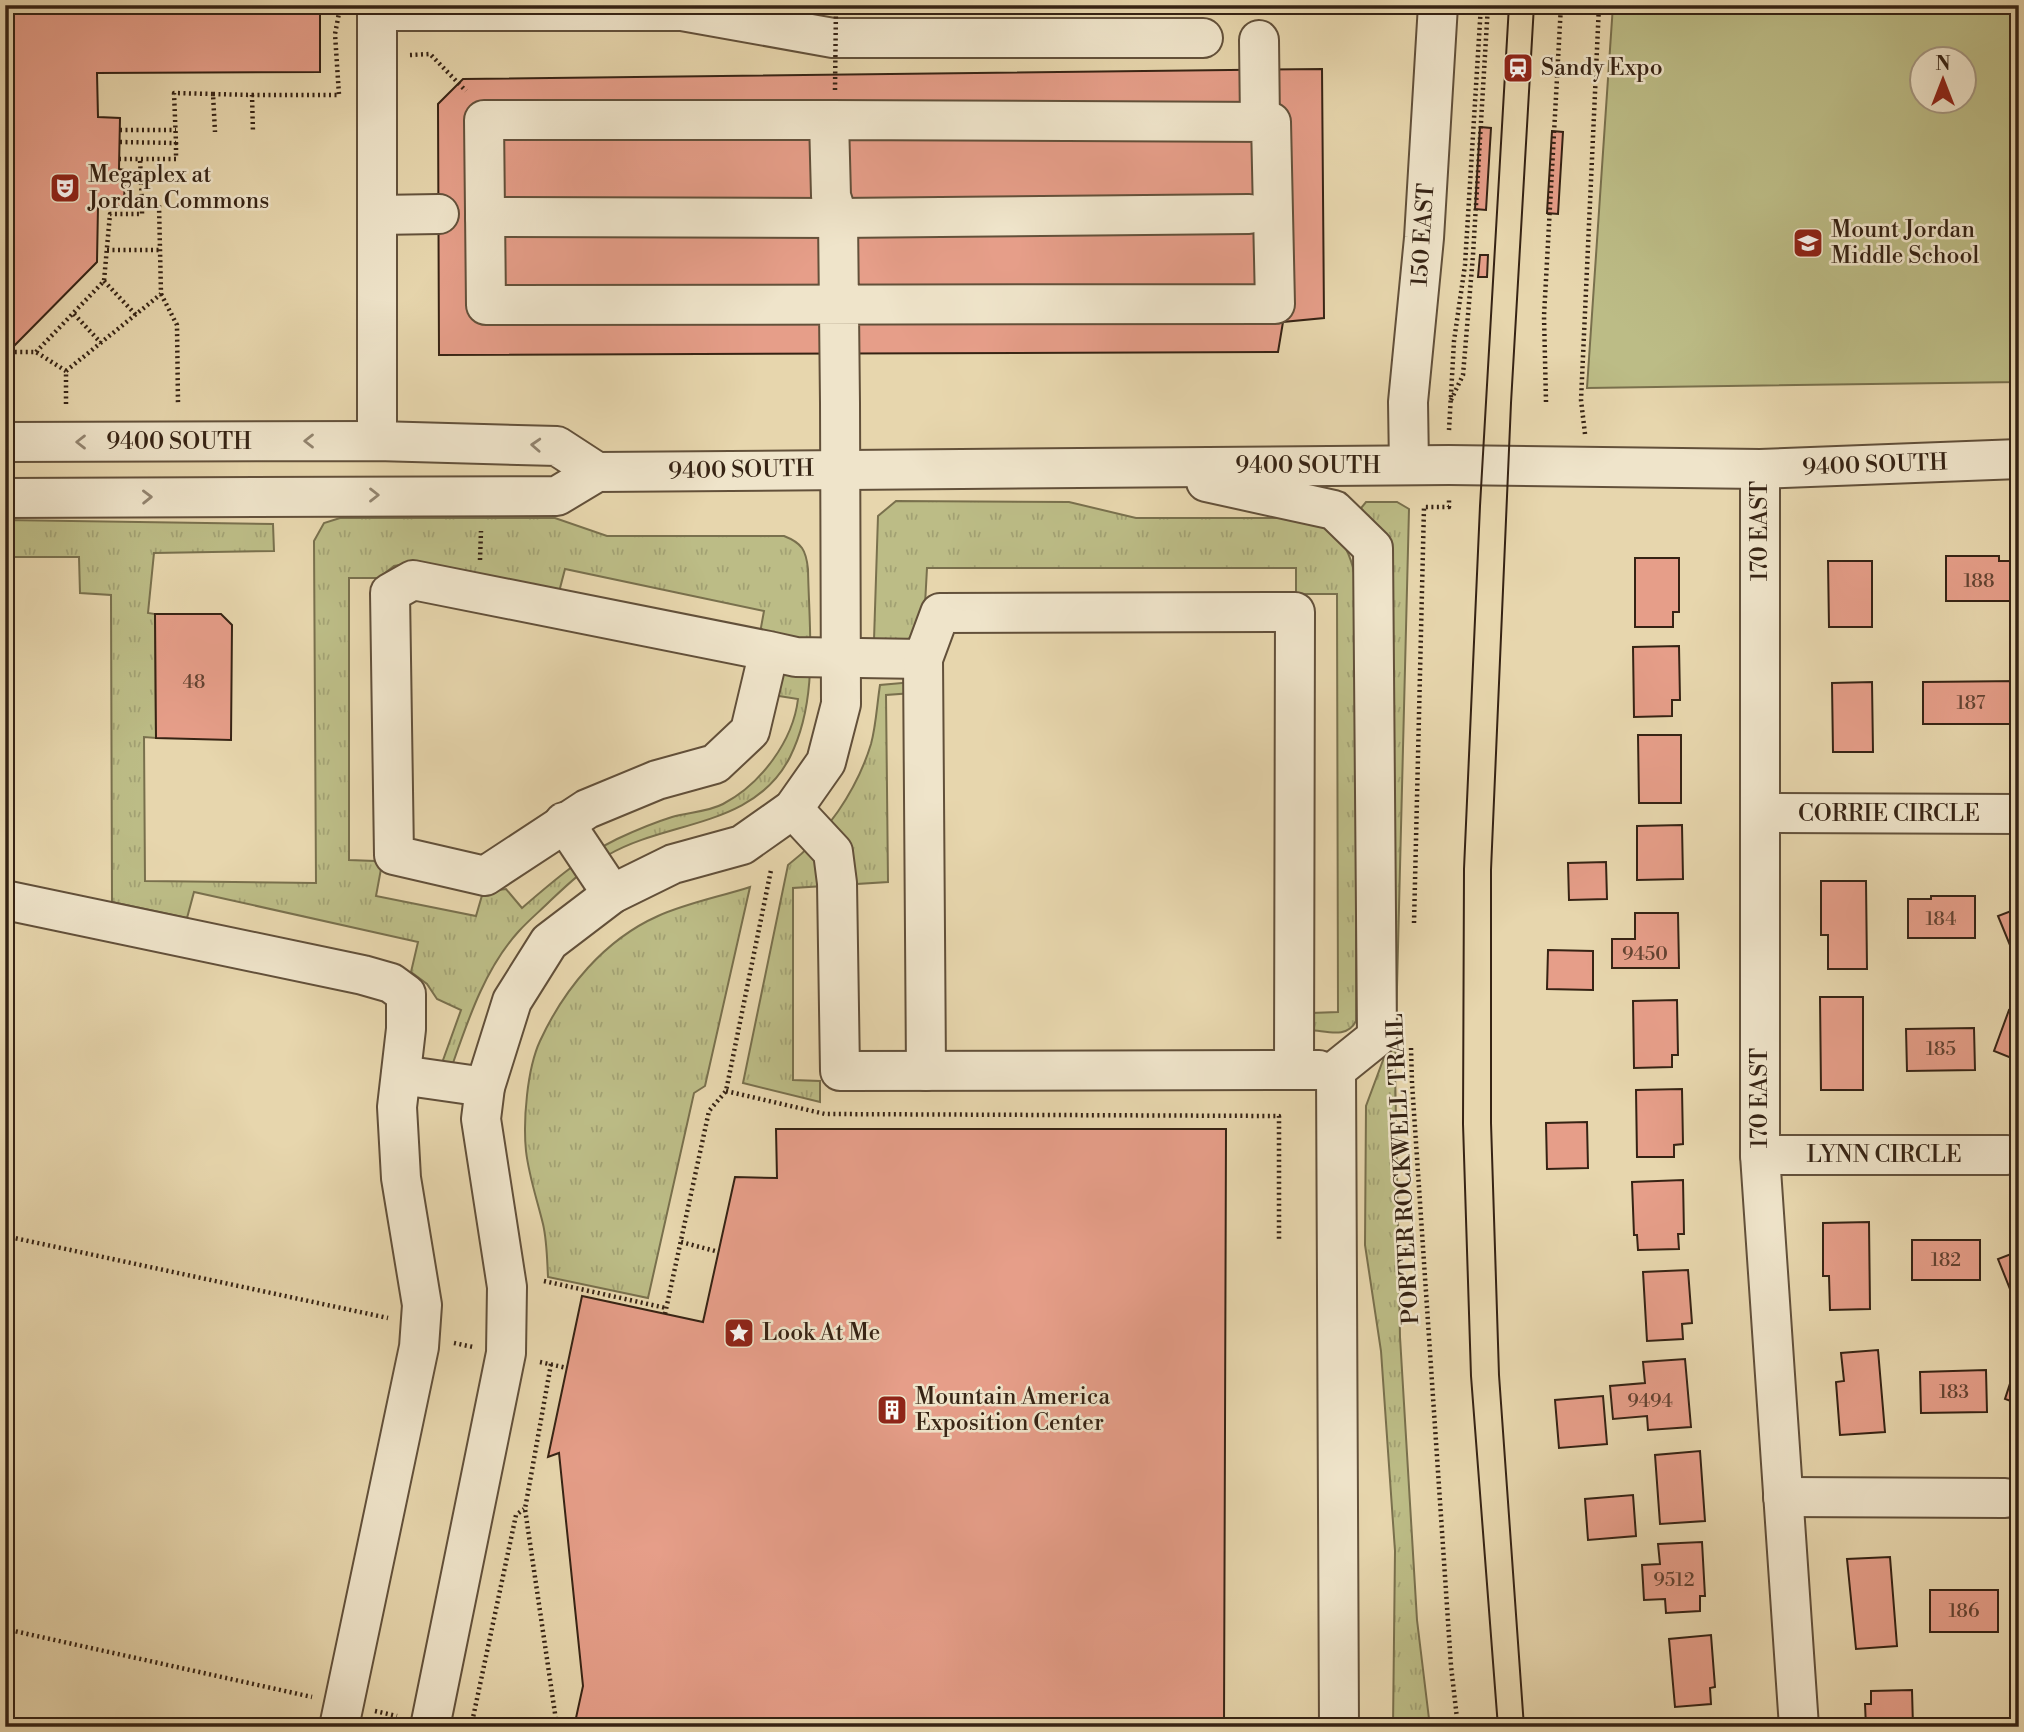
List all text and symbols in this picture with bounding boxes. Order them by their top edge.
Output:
north arrow [1909,46,1979,116]
station icon: Sandy Expo [1501,51,1535,85]
text: N [1935,52,1951,76]
place label: Sandy Expo [1541,54,1663,82]
place label: Megaplex at Jordan Commons [87,161,269,215]
theatre icon: Megaplex at Jordan Commons [48,171,82,205]
street label: 150 EAST [1405,182,1441,288]
place label: Mount Jordan Middle School [1831,216,1979,270]
school or university icon: Mount Jordan Middle School [1791,226,1825,260]
street label: 9400 SOUTH [106,428,252,456]
one-way arrow [303,433,313,449]
one-way arrow [75,434,86,450]
one-way arrow [530,437,541,452]
street label: 9400 SOUTH [1802,448,1949,482]
street label: 9400 SOUTH [1235,452,1381,480]
street label: 9400 SOUTH [668,455,815,485]
street label: 170 EAST [1746,481,1774,581]
one-way arrow [370,487,380,503]
one-way arrow [142,489,153,505]
house number: 188 [1963,569,1995,593]
house number: 48 [183,670,205,694]
house number: 187 [1957,691,1986,715]
street label: CORRIE CIRCLE [1798,800,1980,828]
house number: 184 [1925,907,1957,931]
house number: 9450 [1622,942,1668,966]
street label: PORTER ROCKWELL TRAIL [1381,1013,1425,1325]
house number: 185 [1926,1037,1956,1061]
street label: 170 EAST [1746,1048,1774,1148]
street label: LYNN CIRCLE [1806,1141,1962,1169]
house number: 182 [1931,1248,1961,1272]
place icon: Look At Me [722,1316,756,1350]
place label: Look At Me [762,1319,880,1347]
house number: 183 [1939,1380,1969,1404]
place label: Mountain America Exposition Center [915,1383,1110,1437]
house number: 9494 [1627,1389,1673,1413]
building icon: Mountain America Exposition Center [875,1393,909,1427]
house number: 9512 [1653,1568,1695,1592]
house number: 186 [1949,1599,1979,1623]

